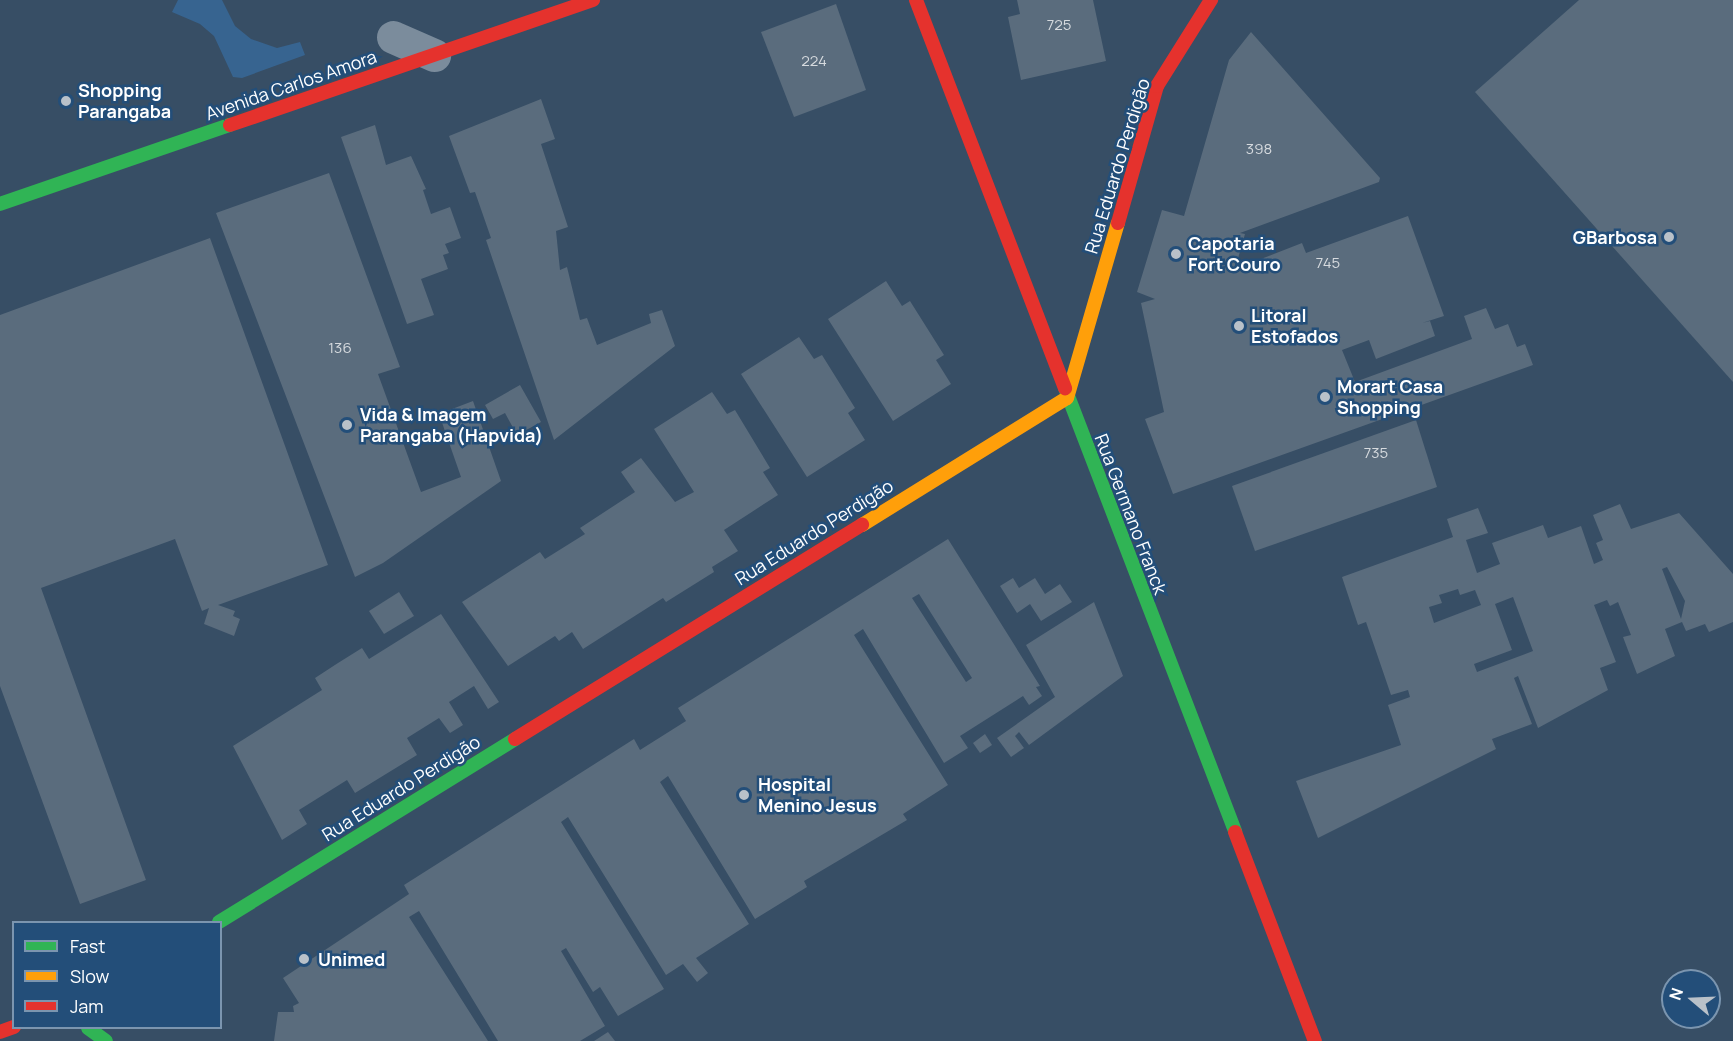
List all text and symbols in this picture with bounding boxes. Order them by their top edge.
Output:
house number: 725 [1047,16,1071,34]
street label: Avenida Carlos Amora [203,46,379,124]
house number: 224 [801,52,827,70]
street label: Rua Eduardo Perdigão [1080,76,1154,256]
place label: Shopping Parangaba [78,80,171,122]
marker: Shopping Parangaba [59,94,73,108]
house number: 398 [1246,140,1272,158]
place label: GBarbosa [1573,226,1657,248]
marker: GBarbosa [1662,230,1676,244]
place label: Capotaria Fort Couro [1188,233,1281,276]
marker: Capotaria Fort Couro [1169,247,1183,261]
house number: 745 [1316,254,1340,272]
place label: Litoral Estofados [1251,305,1338,348]
marker: Litoral Estofados [1232,319,1246,333]
house number: 136 [328,339,352,357]
place label: Morart Casa Shopping [1337,376,1443,418]
marker: Morart Casa Shopping [1318,390,1332,404]
place label: Vida & Imagem Parangaba (Hapvida) [360,404,543,446]
marker: Vida & Imagem Parangaba (Hapvida) [338,416,356,434]
street label: Rua Germano Franck [1090,431,1172,597]
house number: 735 [1364,444,1388,462]
street label: Rua Eduardo Perdigão [731,475,897,589]
street label: Rua Eduardo Perdigão [318,731,484,845]
place label: Hospital Menino Jesus [758,774,877,816]
marker: Hospital Menino Jesus [735,786,753,804]
legend [12,921,222,1029]
text: Fast [70,934,105,958]
place label: Unimed [318,948,385,970]
marker: Unimed [295,950,313,968]
text: Slow [70,964,109,988]
north arrow [1661,969,1721,1029]
text: N [1664,985,1688,1003]
text: Jam [70,994,104,1018]

